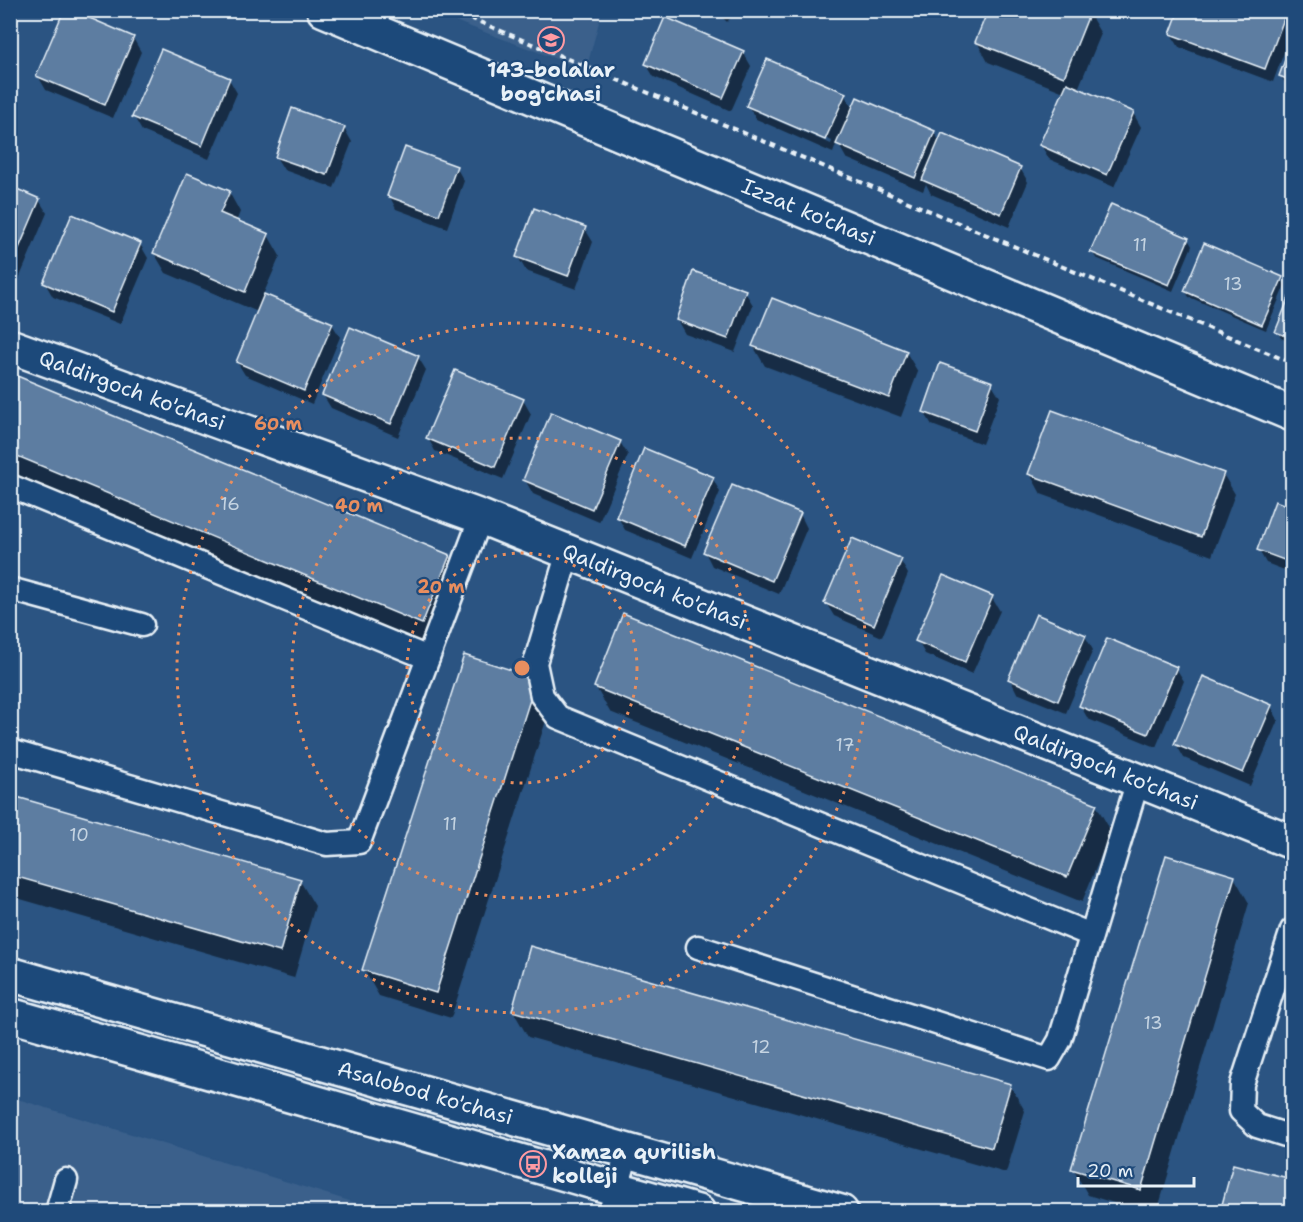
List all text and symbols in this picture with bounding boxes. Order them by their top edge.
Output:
school or university icon: 143-bolalar bog'chasi [536,25,566,55]
place label: 143-bolalar bog'chasi [487,56,615,108]
street label: Izzat ko'chasi [737,172,880,253]
house number: 11 [1133,233,1147,257]
house number: 13 [1223,272,1243,296]
street label: Qaldirgoch ko'chasi [35,344,229,437]
text: 60 m [254,412,302,436]
house number: 16 [220,492,240,516]
text: 40 m [335,494,383,518]
street label: Qaldirgoch ko'chasi [558,537,751,636]
text: 20 m [417,575,465,599]
centre of rings [512,658,532,678]
street label: Qaldirgoch ko'chasi [1009,718,1202,817]
house number: 17 [835,733,855,757]
house number: 11 [443,812,457,836]
house number: 10 [69,823,89,847]
house number: 13 [1143,1011,1163,1035]
house number: 12 [751,1035,771,1059]
street label: Asalobod ko'chasi [334,1055,516,1131]
place label: Xamza qurilish kolleji [552,1138,716,1190]
bus stop icon: Xamza qurilish kolleji [518,1149,548,1179]
scale bar [1078,1150,1194,1188]
text: 20 m [1087,1159,1133,1183]

